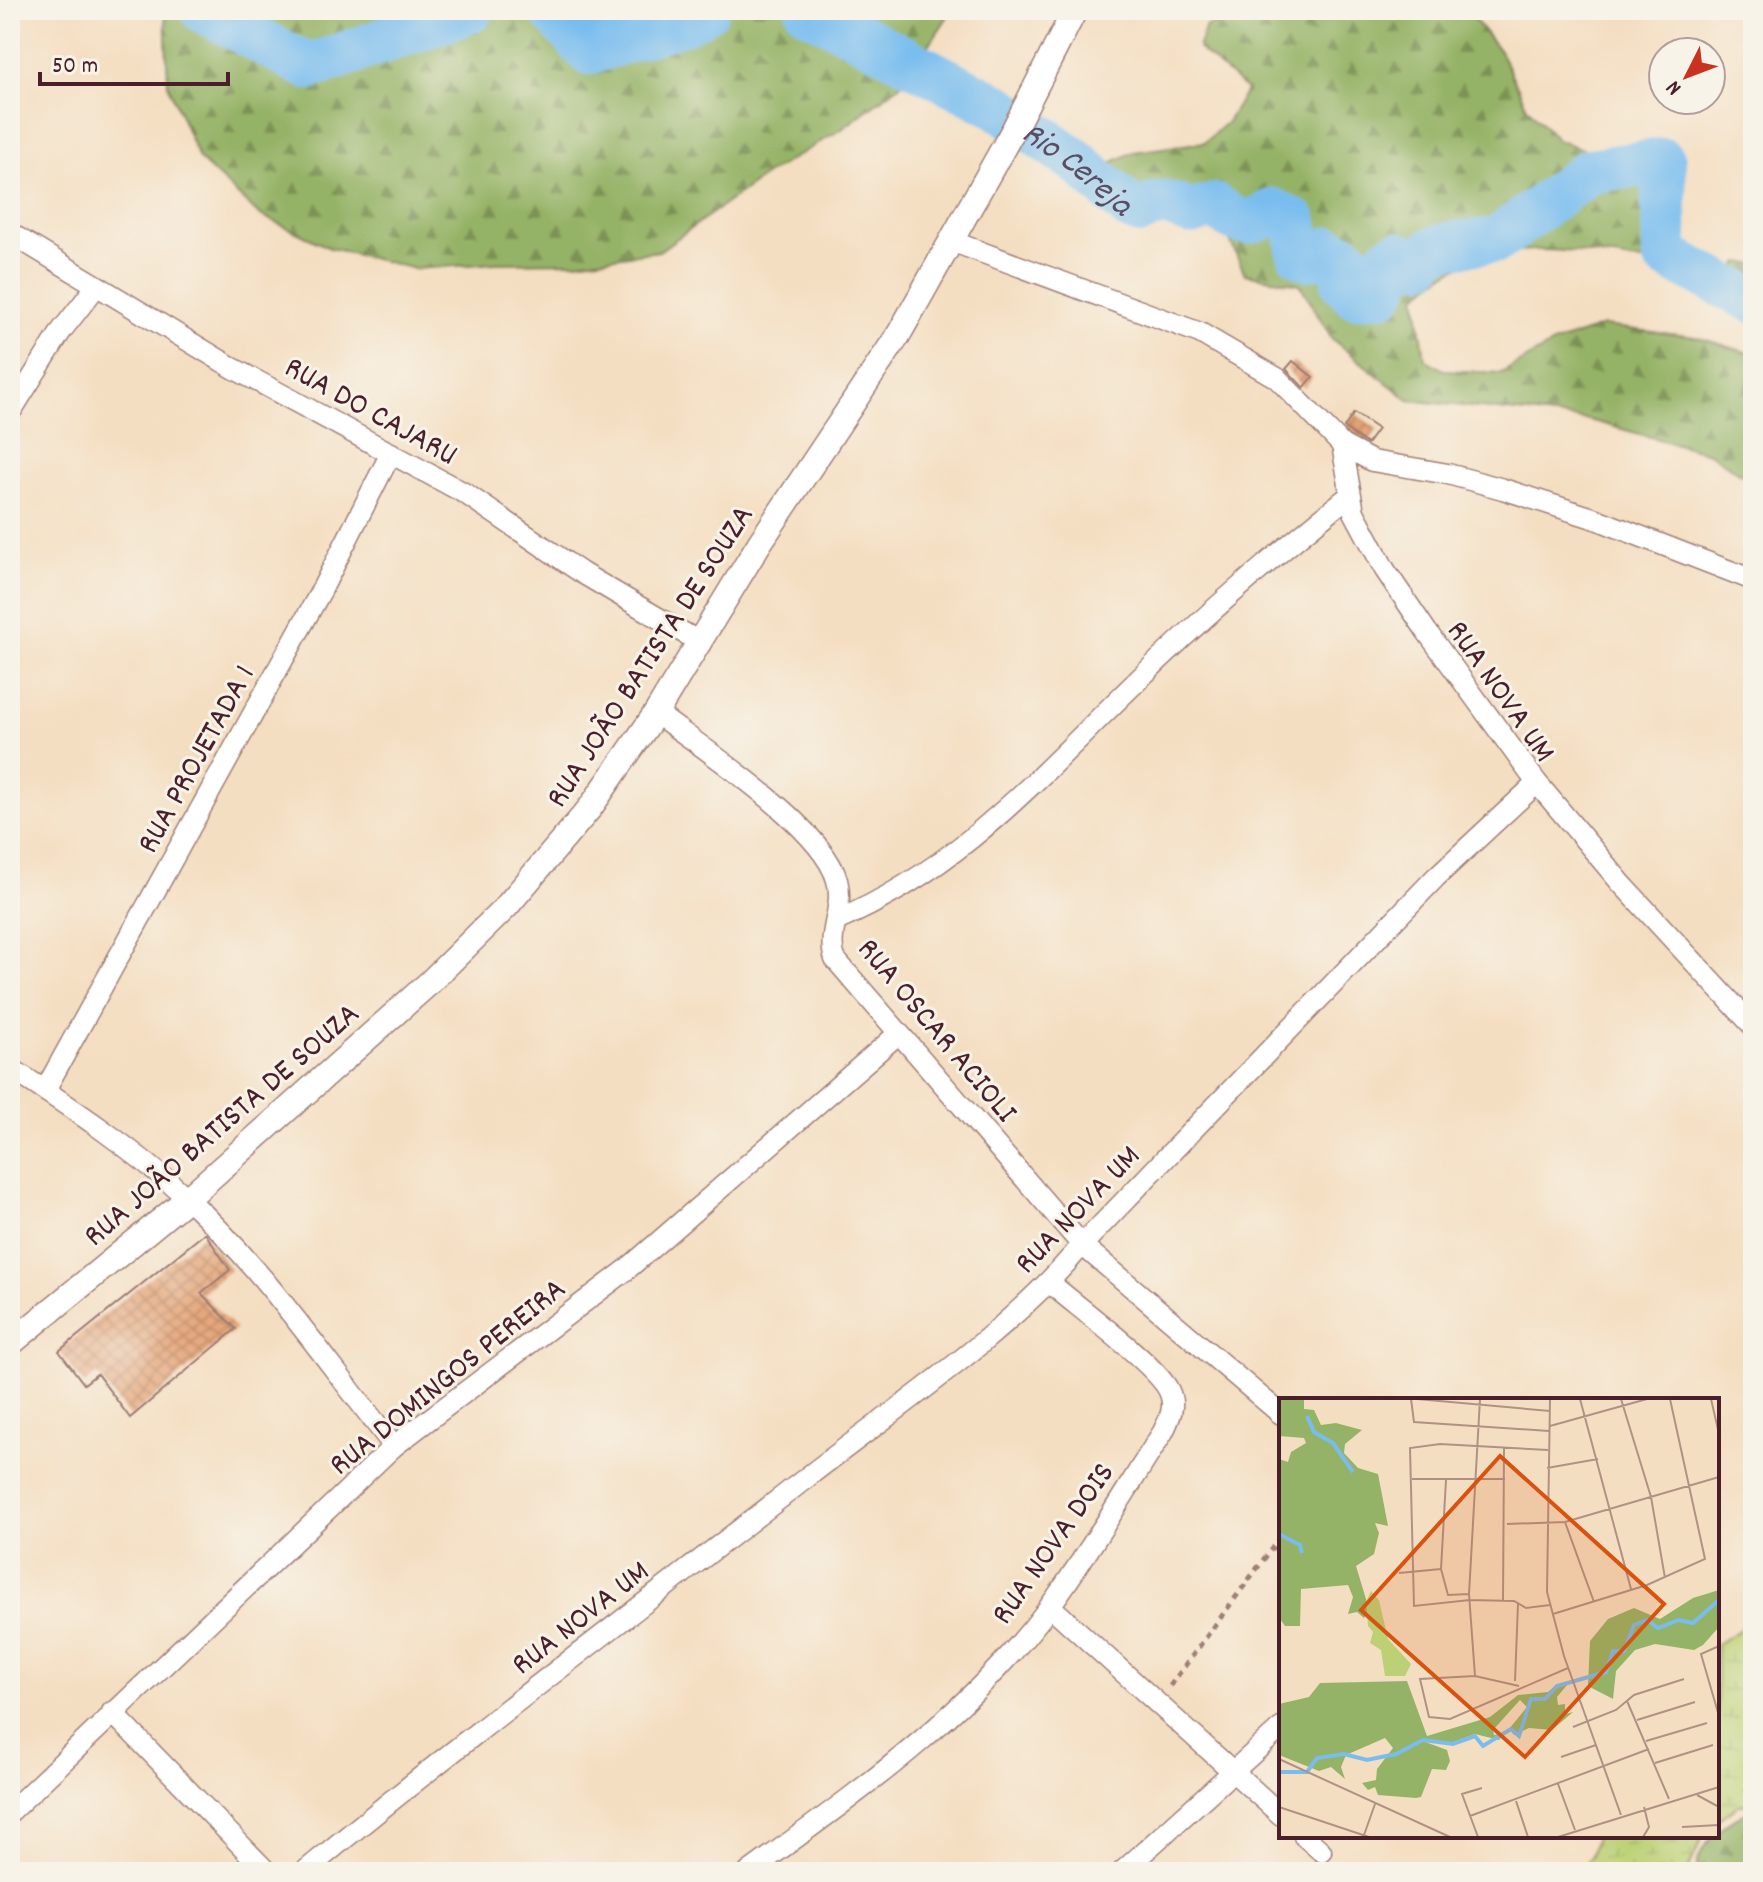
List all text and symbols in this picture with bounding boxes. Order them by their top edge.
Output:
scale bar [40,36,228,86]
north arrow [1647,36,1727,116]
text: 50 m [52,50,98,84]
text: N [1659,73,1690,101]
water label: Rio Cereja [1010,111,1143,231]
street label: RUA DO CAJARU [275,347,464,480]
street label: RUA JOÃO BATISTA DE SOUZA [537,497,768,818]
street label: RUA NOVA UM [1433,612,1565,773]
street label: RUA PROJETADA 1 [128,658,269,863]
street label: RUA OSCAR ACIOLI [844,930,1026,1135]
street label: RUA JOÃO BATISTA DE SOUZA [75,994,372,1260]
street label: RUA NOVA UM [1006,1136,1153,1287]
street label: RUA DOMINGOS PEREIRA [321,1269,578,1489]
inset map [1279,1398,1719,1838]
street label: RUA NOVA DOIS [982,1454,1128,1636]
street label: RUA NOVA UM [503,1551,661,1689]

